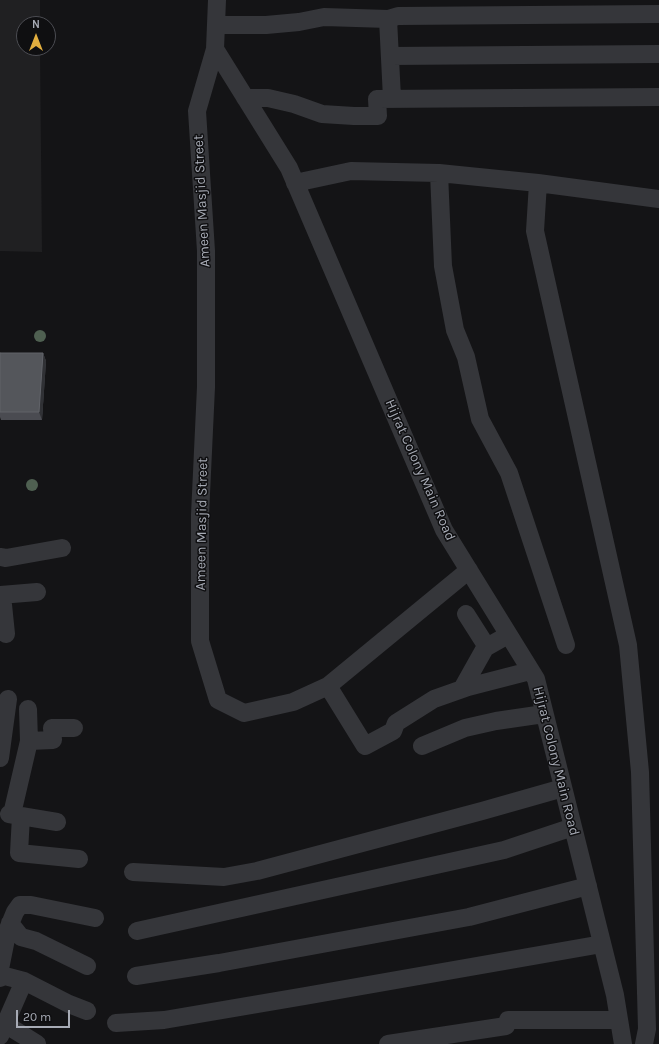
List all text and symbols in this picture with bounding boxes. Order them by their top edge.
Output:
north arrow [16,16,56,56]
text: N [32,18,40,31]
street label: Ameen Masjid Street [190,134,214,268]
street label: Hijrat Colony Main Road [381,397,459,543]
street label: Ameen Masjid Street [192,457,212,591]
street label: Hijrat Colony Main Road [529,685,583,837]
scale bar [18,1002,72,1028]
text: 20 m [23,1010,51,1024]

